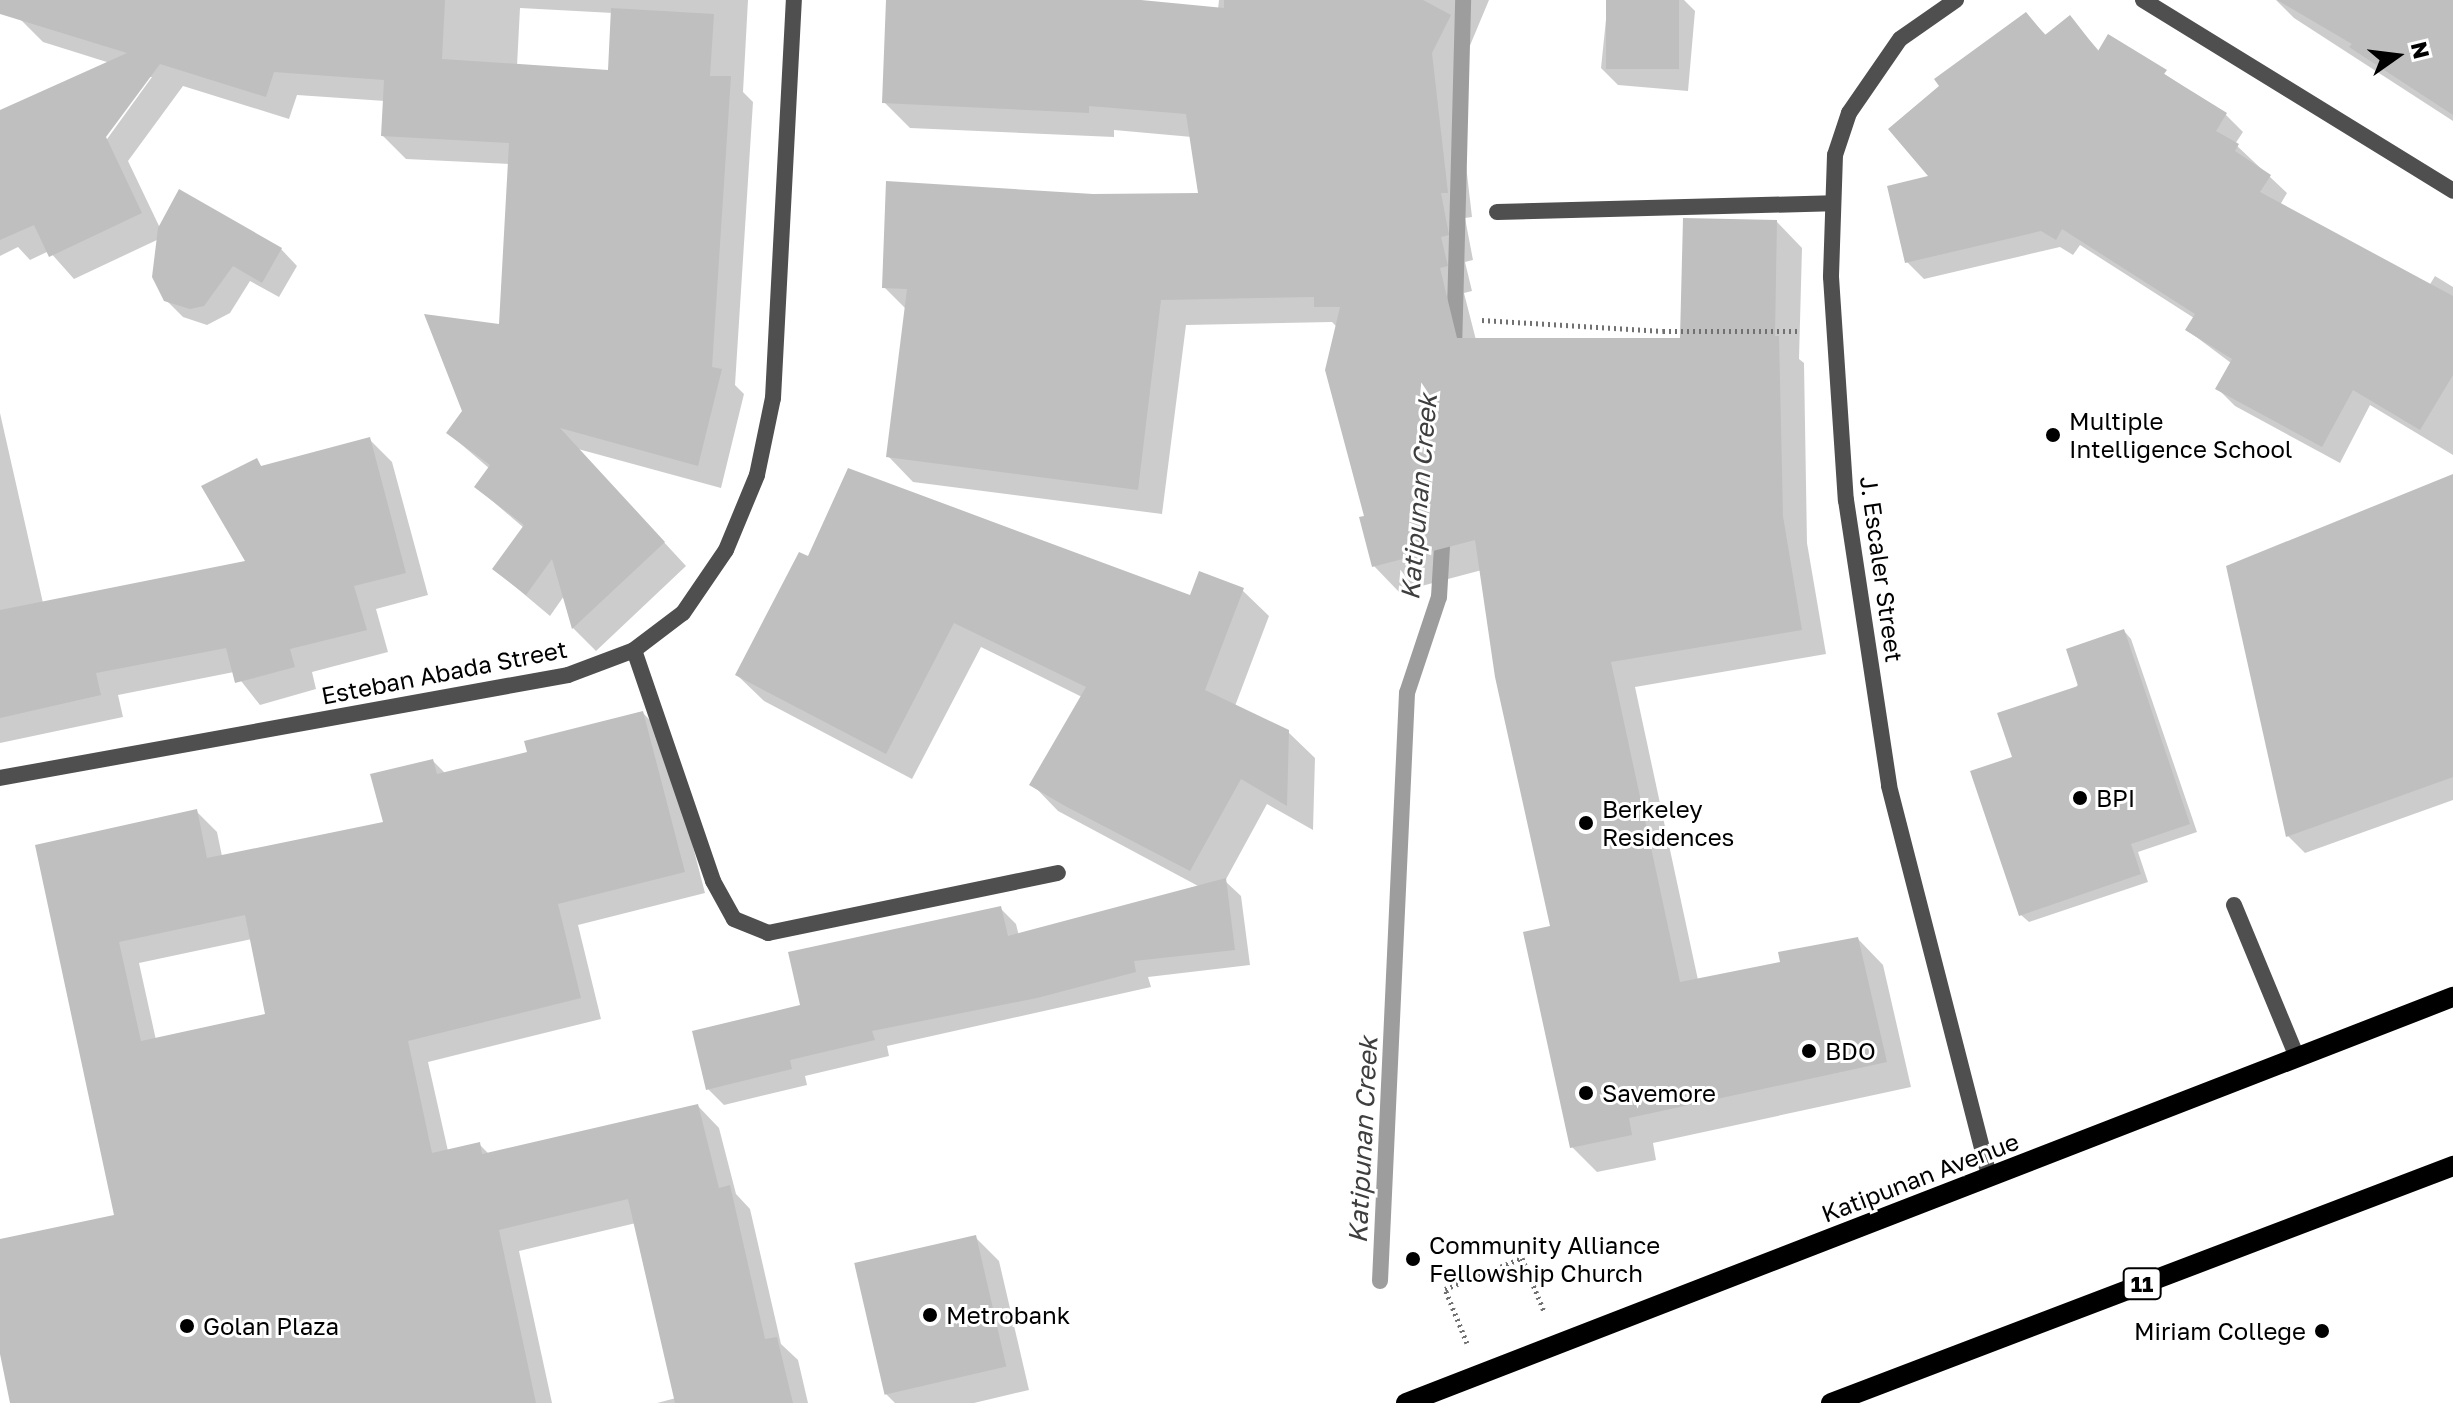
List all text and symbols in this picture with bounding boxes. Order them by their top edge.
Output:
north arrow [2357,16,2437,96]
text: N [2406,39,2436,61]
water label: Katipunan Creek [1394,393,1444,601]
place label: Multiple Intelligence School [2069,407,2292,463]
marker: Multiple Intelligence School [2044,426,2062,444]
street label: J. Escaler Street [1855,474,1909,664]
street label: Esteban Abada Street [319,634,569,710]
place label: BPI [2096,784,2135,812]
marker: BPI [2071,789,2089,807]
place label: Berkeley Residences [1602,795,1734,851]
marker: Berkeley Residences [1577,814,1595,832]
water label: Katipunan Creek [1342,1036,1384,1244]
place label: BDO [1825,1037,1876,1065]
marker: BDO [1800,1042,1818,1060]
place label: Savemore [1602,1079,1716,1107]
marker: Savemore [1577,1084,1595,1102]
street label: Katipunan Avenue [1817,1126,2023,1228]
place label: Community Alliance Fellowship Church [1429,1231,1660,1287]
marker: Community Alliance Fellowship Church [1404,1250,1422,1268]
road number: 11 [2122,1266,2162,1302]
place label: Metrobank [946,1301,1070,1329]
marker: Metrobank [921,1306,939,1324]
place label: Golan Plaza [203,1312,339,1340]
marker: Golan Plaza [178,1317,196,1335]
place label: Miriam College [2134,1317,2306,1345]
marker: Miriam College [2313,1322,2331,1340]

